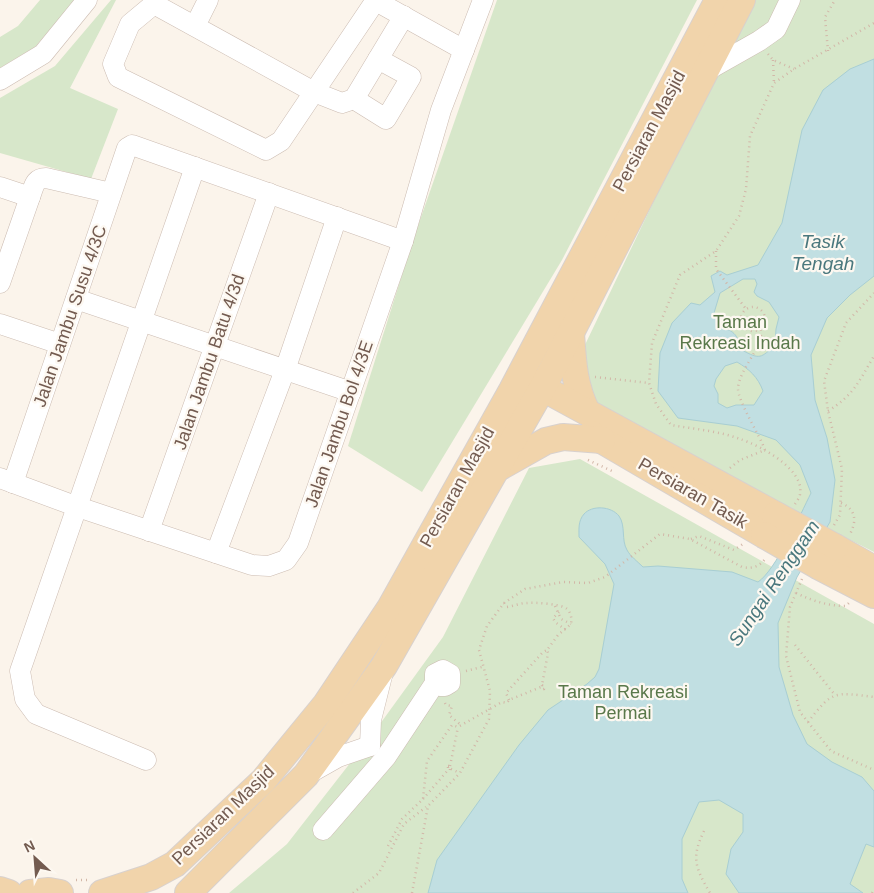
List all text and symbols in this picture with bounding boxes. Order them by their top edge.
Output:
street label: Persiaran Masjid [609,67,689,195]
street label: Jalan Jambu Susu 4/3C [29,222,111,410]
water label: Tasik Tengah [792,231,854,274]
street label: Jalan Jambu Batu 4/3d [170,272,248,452]
park label: Taman Rekreasi Indah [679,312,801,353]
street label: Jalan Jambu Bol 4/3E [301,338,377,510]
street label: Persiaran Masjid [416,424,498,550]
street label: Persiaran Tasik [635,454,752,533]
water label: Sungai Renggam [724,516,824,650]
park label: Taman Rekreasi Permai [558,682,688,723]
street label: Persiaran Masjid [168,761,278,869]
north arrow [10,833,60,883]
text: N [21,837,37,856]

